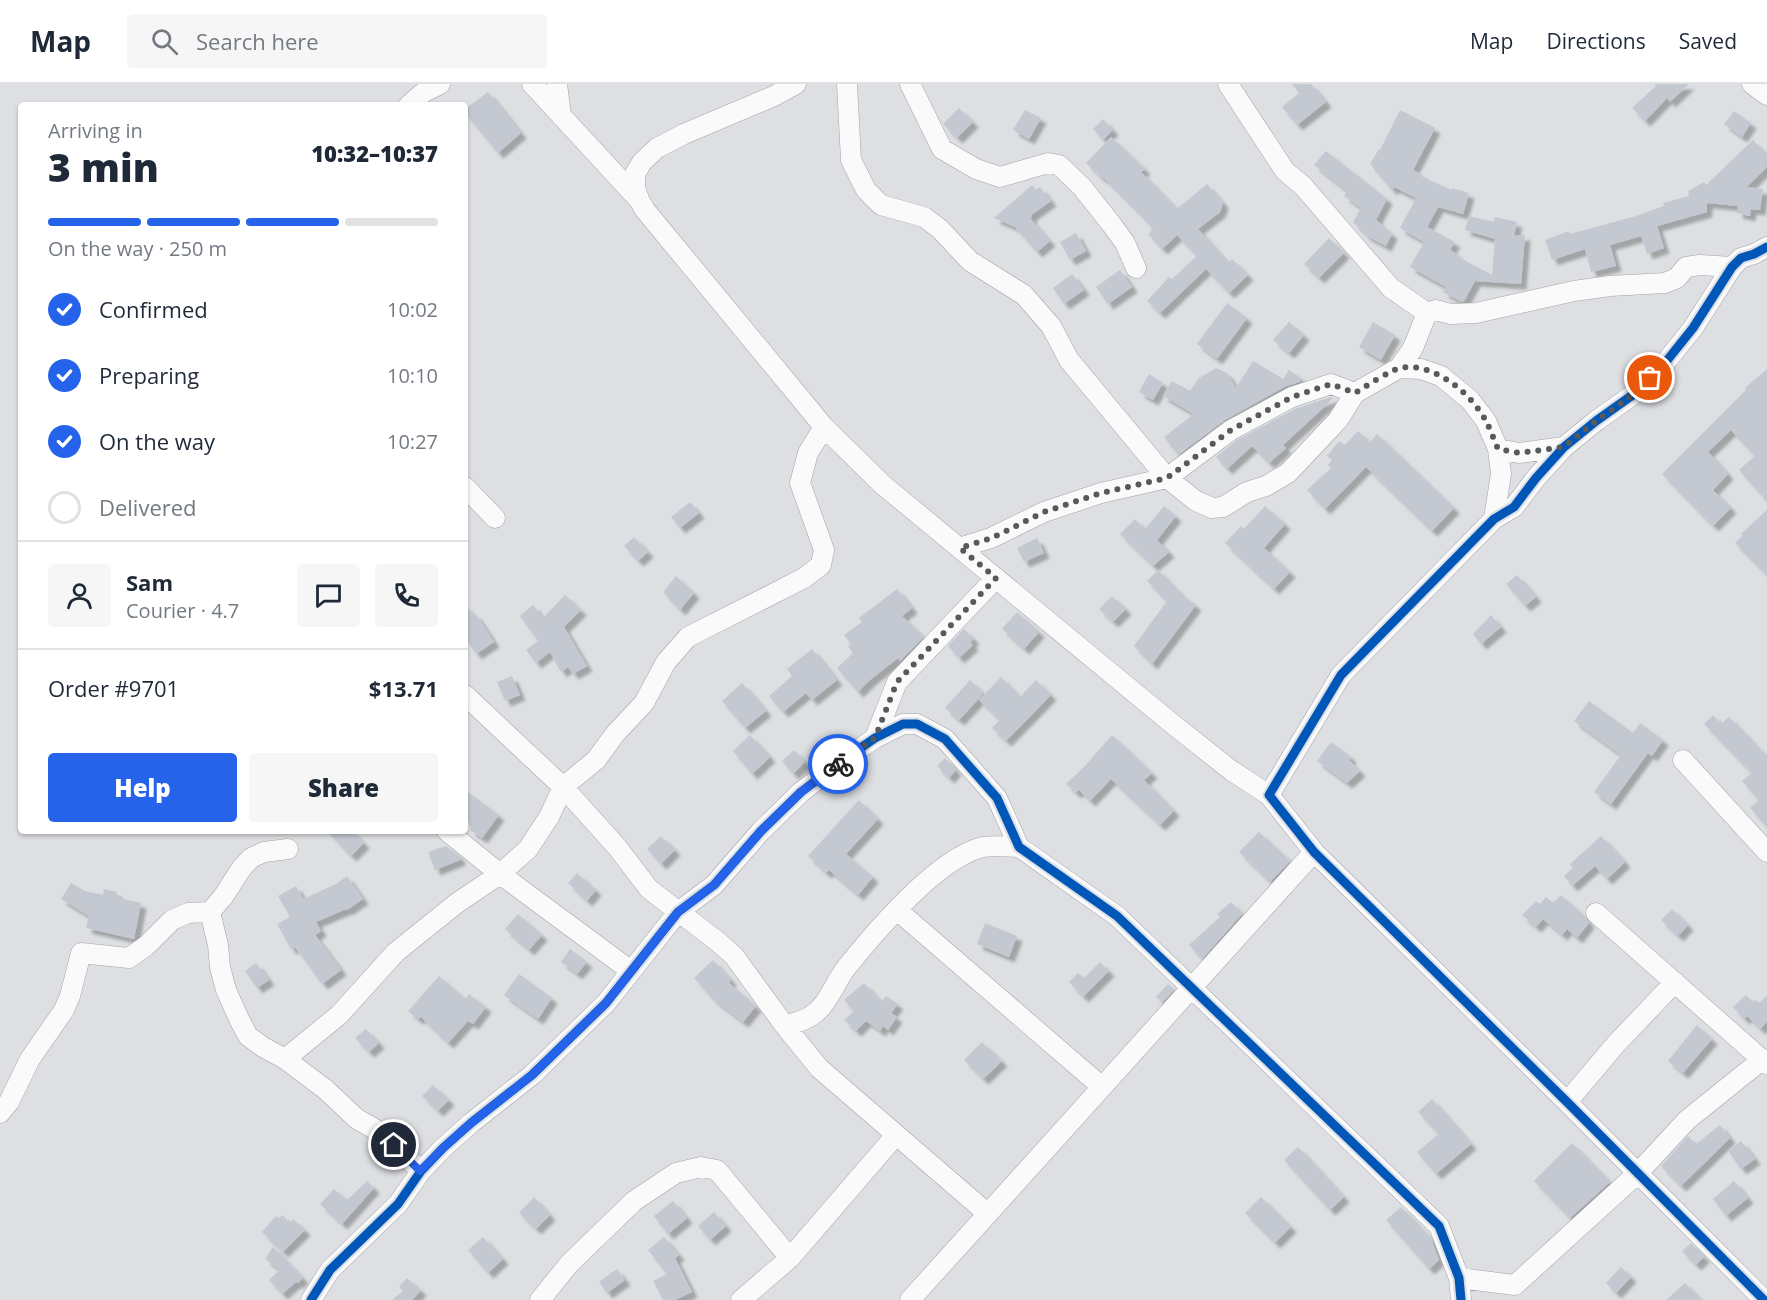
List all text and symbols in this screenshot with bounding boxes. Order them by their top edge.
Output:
search box [127,14,547,68]
text: Map [30,22,91,60]
icon: search [148,25,181,58]
text: Search here [196,26,319,56]
text: Map [1470,27,1513,55]
text: Directions [1546,27,1646,55]
text: Saved [1679,27,1737,55]
text: Arriving in [48,117,143,144]
text: 10:32–10:37 [311,138,438,168]
text: 3 min [48,140,159,193]
text: On the way · 250 m [48,235,227,262]
icon: check [48,293,81,326]
text: Confirmed [99,294,208,324]
text: 10:02 [387,296,438,323]
pin [1624,352,1675,403]
icon: check [48,359,81,392]
text: Preparing [99,360,199,390]
icon: bag [1633,361,1666,394]
text: 10:10 [387,362,438,389]
icon: check [48,425,81,458]
text: On the way [99,426,215,456]
text: 10:27 [387,428,438,455]
text: Delivered [99,492,197,522]
button: person [48,564,111,627]
button: chat [297,564,360,627]
button: phone [375,564,438,627]
text: Sam [126,567,173,597]
text: Courier · 4.7 [126,597,239,624]
text: Order #9701 [48,673,179,703]
text: $13.71 [369,673,438,703]
courier [808,734,868,794]
icon: bike [822,748,855,781]
button: Help [48,753,237,822]
button: Share [249,753,438,822]
pin [368,1119,419,1170]
icon: home [377,1128,410,1161]

